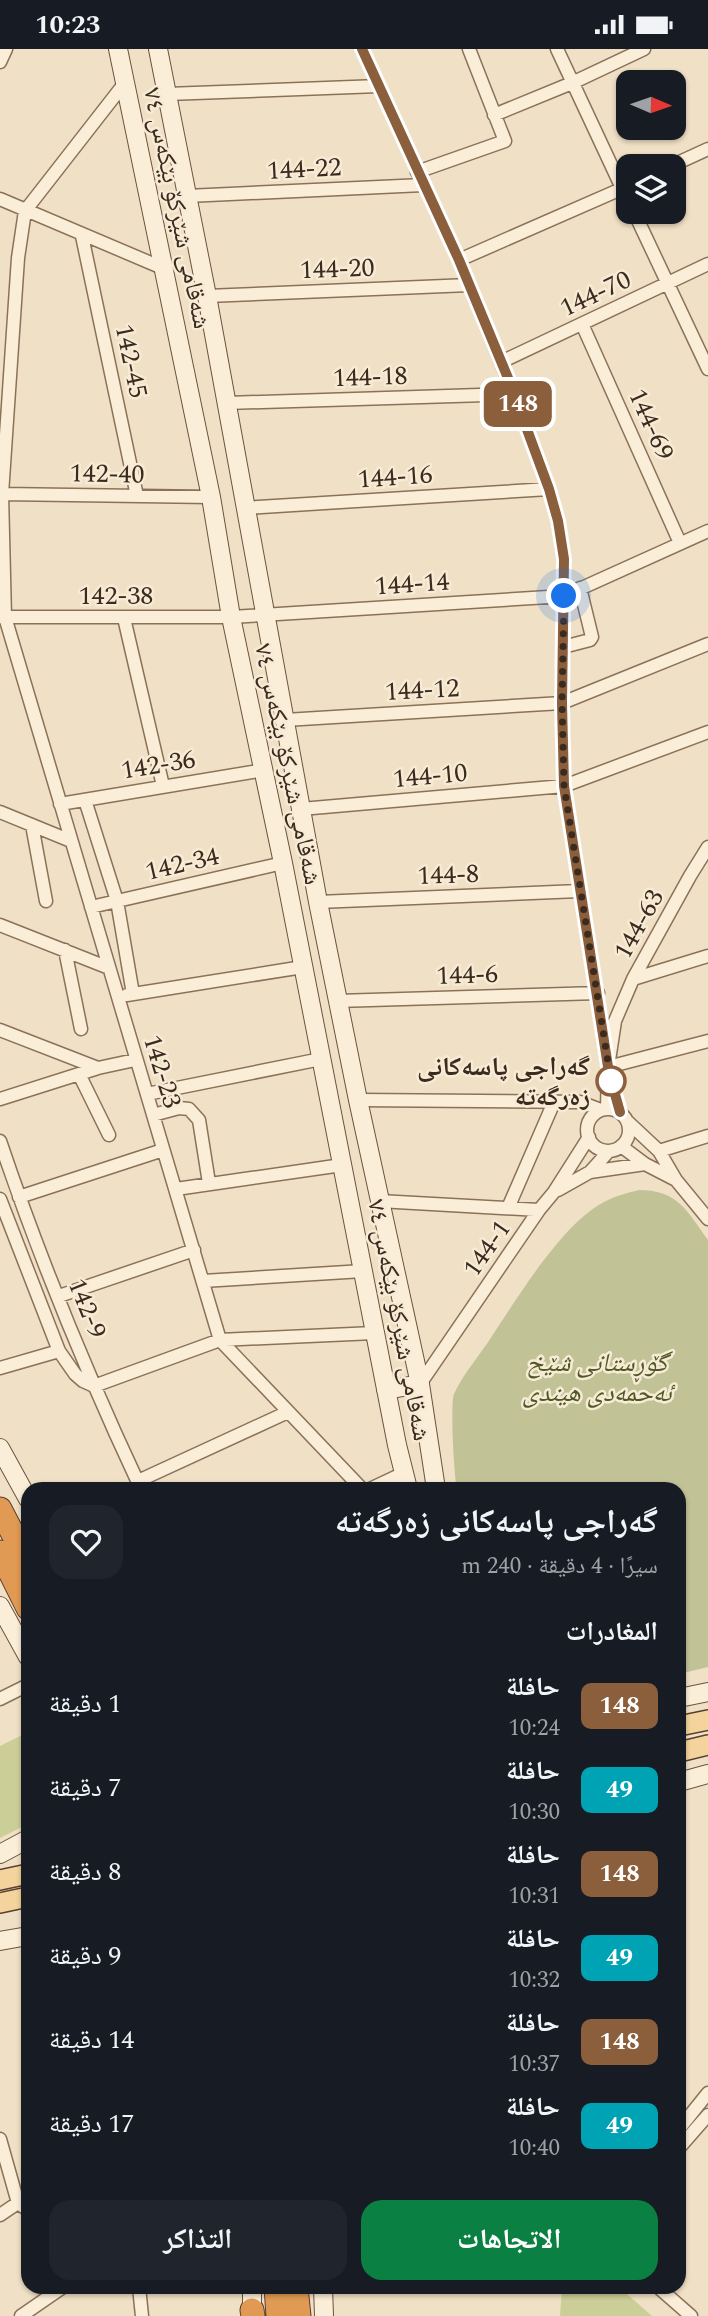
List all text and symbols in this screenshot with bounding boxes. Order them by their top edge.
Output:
text: 10:23 [35,5,100,45]
north arrow [616,70,686,140]
map controls [616,70,686,224]
street label: شەقامی شێرکۆ بێکەس ٧٤ [132,84,222,332]
street label: 144-22 [266,147,342,191]
button: layers [616,154,686,224]
street label: 144-20 [299,248,375,290]
street label: 144-70 [553,260,638,328]
street label: 142-45 [104,320,158,402]
street label: 144-18 [332,356,408,398]
line badge: 148 [478,381,558,427]
street label: 144-69 [618,382,685,467]
text: 148 [498,386,538,422]
street label: 142-40 [69,453,145,495]
street label: 144-16 [356,454,434,500]
street label: 144-14 [373,561,451,607]
street label: 142-38 [79,576,153,616]
your location [546,578,581,613]
street label: شەقامی شێرکۆ بێکەس ٧٤ [243,640,333,888]
street label: 144-12 [384,668,460,712]
street label: 142-36 [118,739,198,791]
street label: 144-10 [391,753,469,799]
street label: 142-34 [141,836,223,892]
street label: 144-8 [416,854,480,896]
street label: 144-63 [603,882,674,967]
street label: 144-6 [435,954,499,996]
street label: 142-23 [132,1030,192,1113]
place label: گەراجی پاسەکانی زەرگەتە [417,1047,590,1117]
marker: گەراجی پاسەکانی زەرگەتە [596,1066,626,1096]
street label: شەقامی شێرکۆ بێکەس ٧٤ [356,1196,442,1444]
street label: 144-1 [453,1212,521,1285]
street label: 142-9 [57,1272,117,1345]
park label: گۆڕستانی شێخ ئەحمەدی هیندی [522,1343,676,1413]
text: گەراجی پاسەکانی زەرگەتە [335,1497,658,1547]
button: heart [49,1505,123,1579]
text: سيرًا · 4 دقيقة · 240 m [461,1549,658,1584]
text: المغادرات [566,1612,658,1652]
text: حافلة [506,1667,560,1707]
text: 1 دقيقة [49,1684,121,1724]
text: 148 [599,1688,640,1724]
text: 10:24 [508,1711,560,1746]
text: حافلة [506,1751,560,1791]
text: 7 دقيقة [49,1768,121,1808]
text: 49 [606,1772,633,1808]
text: 10:30 [508,1795,560,1830]
text: حافلة [506,1835,560,1875]
text: 8 دقيقة [49,1852,121,1892]
text: 148 [599,1856,640,1892]
text: 10:31 [508,1879,560,1914]
text: حافلة [506,1919,560,1959]
text: 9 دقيقة [49,1936,121,1976]
text: 49 [606,1940,633,1976]
text: 10:32 [508,1963,560,1998]
text: حافلة [506,2003,560,2043]
text: 14 دقيقة [49,2020,134,2060]
text: 148 [599,2024,640,2060]
text: 10:37 [508,2047,560,2082]
text: حافلة [506,2087,560,2127]
text: 17 دقيقة [49,2104,134,2144]
text: 49 [606,2108,633,2144]
text: 10:40 [508,2131,560,2166]
button: التذاكر [49,2200,347,2280]
button: الاتجاهات [361,2200,658,2280]

